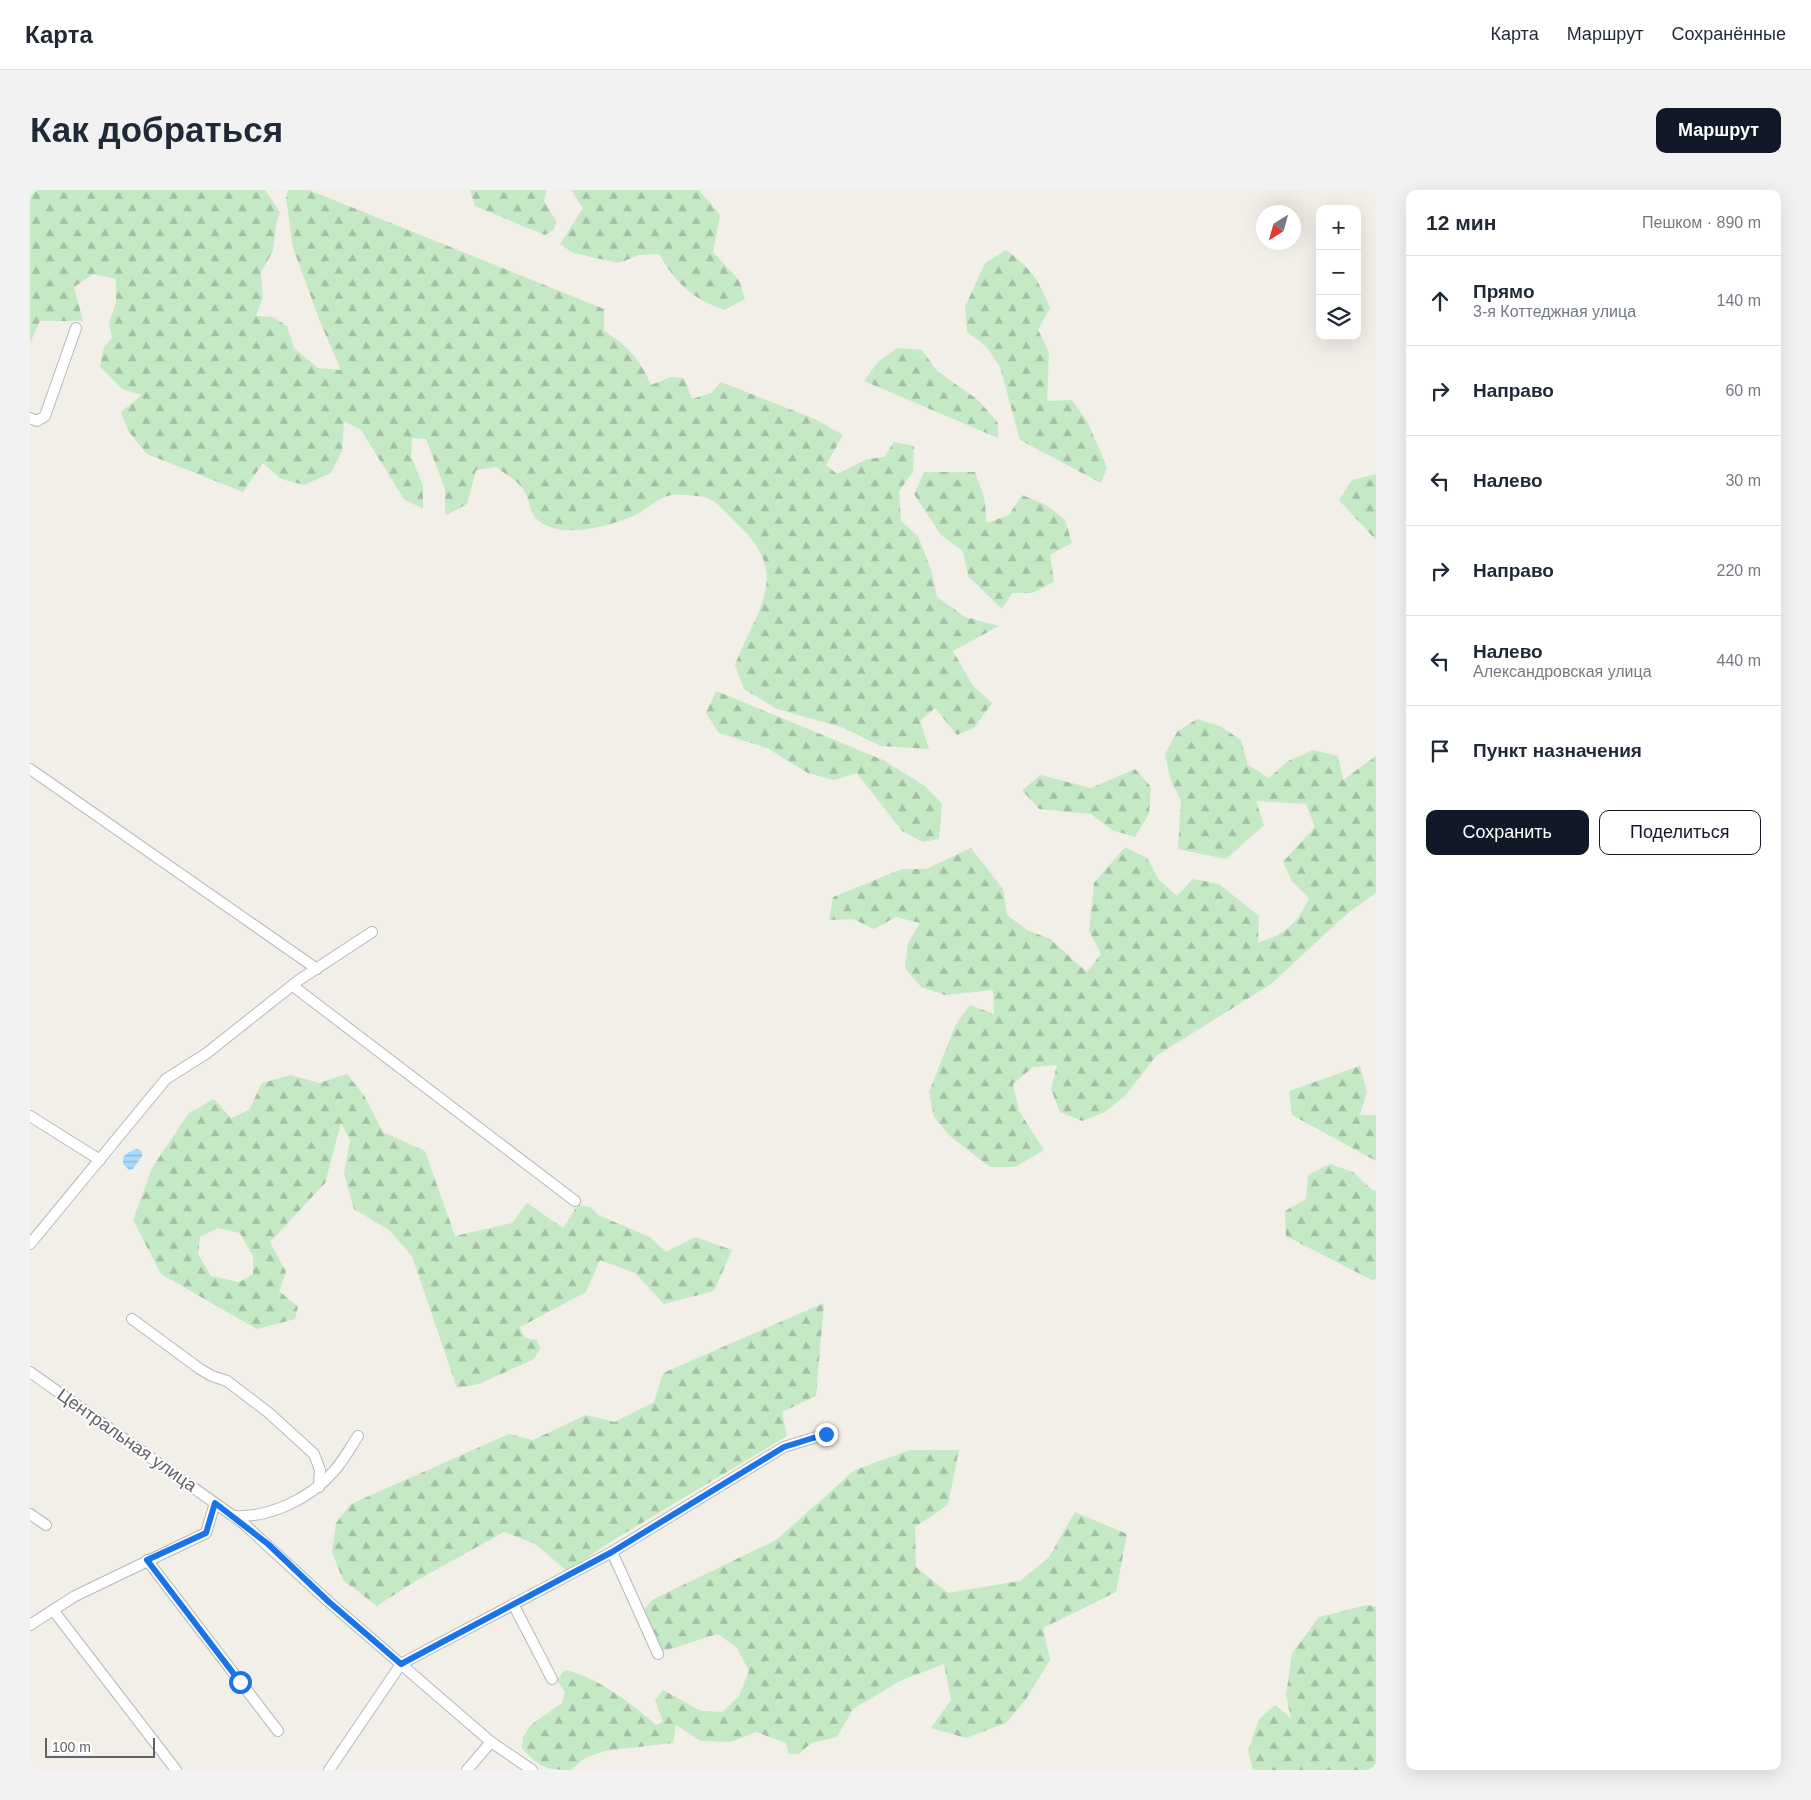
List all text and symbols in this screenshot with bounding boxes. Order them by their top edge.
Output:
text: Карта [25,21,93,48]
text: Карта [1491,24,1539,44]
text: Маршрут [1567,24,1643,44]
text: Сохранённые [1671,24,1786,44]
button: Маршрут [1656,108,1781,153]
text: Как добраться [30,110,283,149]
north arrow [1256,205,1301,250]
map controls [1316,205,1361,340]
button: + [1316,205,1361,250]
text: 12 мин [1426,211,1496,234]
text: Пешком · 890 m [1642,214,1761,231]
button: − [1316,250,1361,295]
text: Прямо [1473,281,1535,302]
icon: ahead [1426,287,1454,315]
text: 140 m [1717,292,1761,309]
button: layers [1316,295,1361,340]
text: 3-я Коттеджная улица [1473,303,1636,320]
icon: right [1426,377,1454,405]
text: Направо [1473,380,1554,401]
text: 60 m [1725,382,1761,399]
icon: left [1426,467,1454,495]
text: Налево [1473,470,1543,491]
text: 30 m [1725,472,1761,489]
icon: right [1426,557,1454,585]
text: Направо [1473,560,1554,581]
text: 220 m [1717,562,1761,579]
text: Налево [1473,641,1543,662]
icon: left [1426,647,1454,675]
text: 440 m [1717,652,1761,669]
text: Александровская улица [1473,663,1652,680]
icon: arrive [1426,737,1454,765]
text: Пункт назначения [1473,740,1642,761]
button: Сохранить [1426,810,1589,855]
button: Поделиться [1599,810,1761,855]
street label: Центральная улица [53,1384,201,1496]
route end [815,1423,838,1446]
route start [229,1671,252,1694]
scale bar [45,1735,155,1758]
text: 100 m [52,1739,91,1755]

